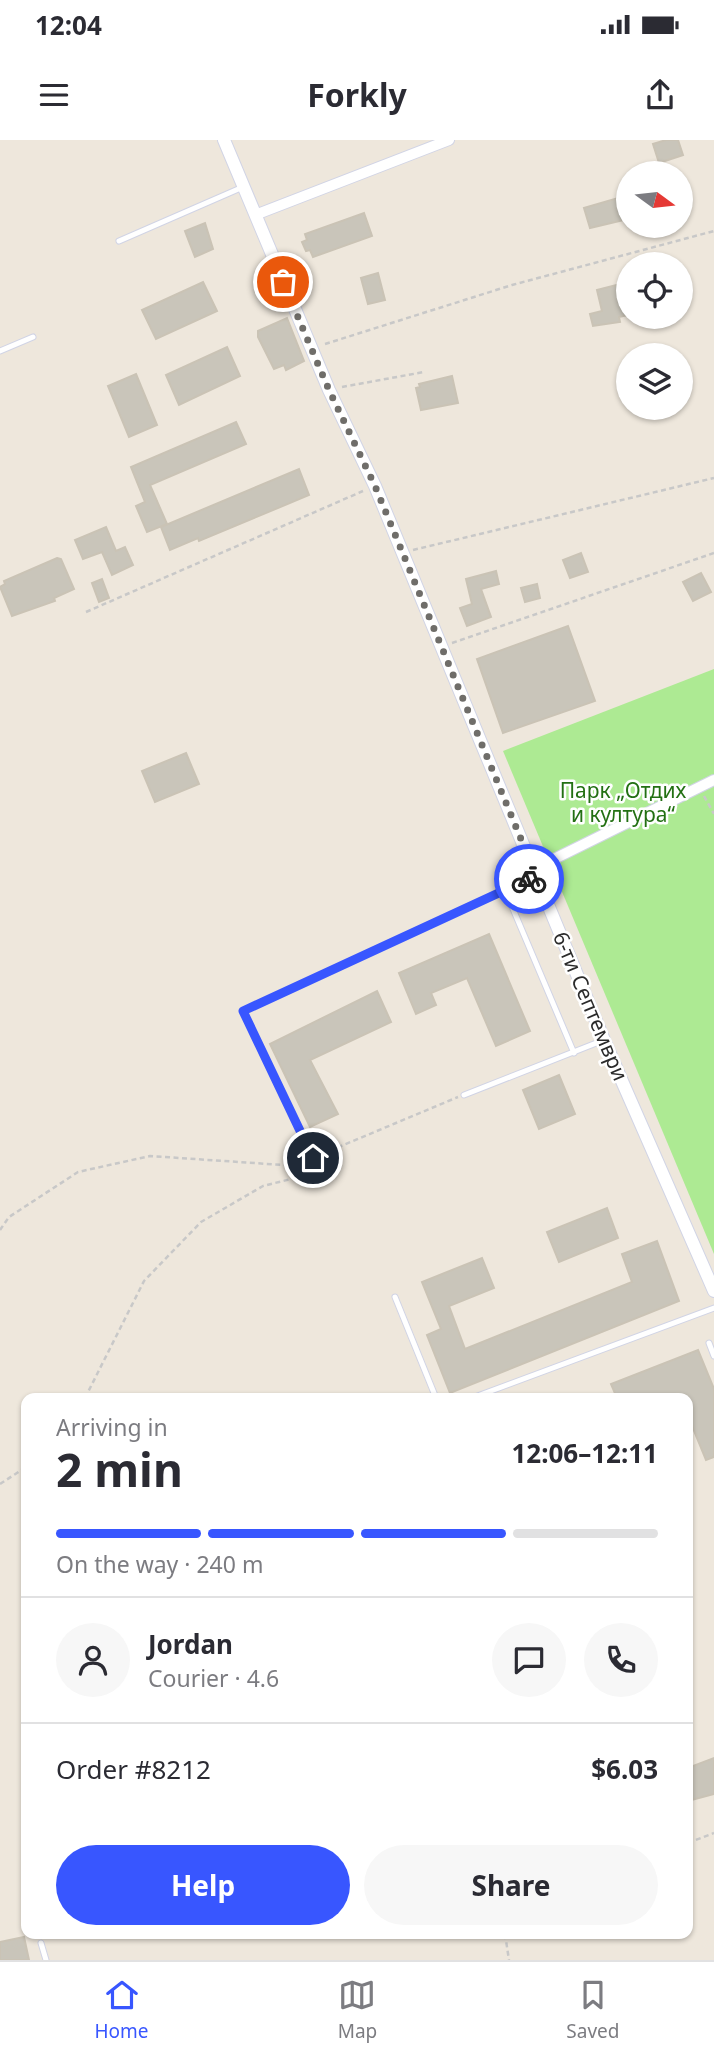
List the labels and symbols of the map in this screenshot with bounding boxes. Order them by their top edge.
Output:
north arrow [616,161,693,238]
pin [253,252,313,312]
park label: Парк „Отдих и култура“ [560,776,687,828]
courier [494,844,564,914]
street label: 6-ти Септември [547,927,635,1085]
pin [283,1128,343,1188]

